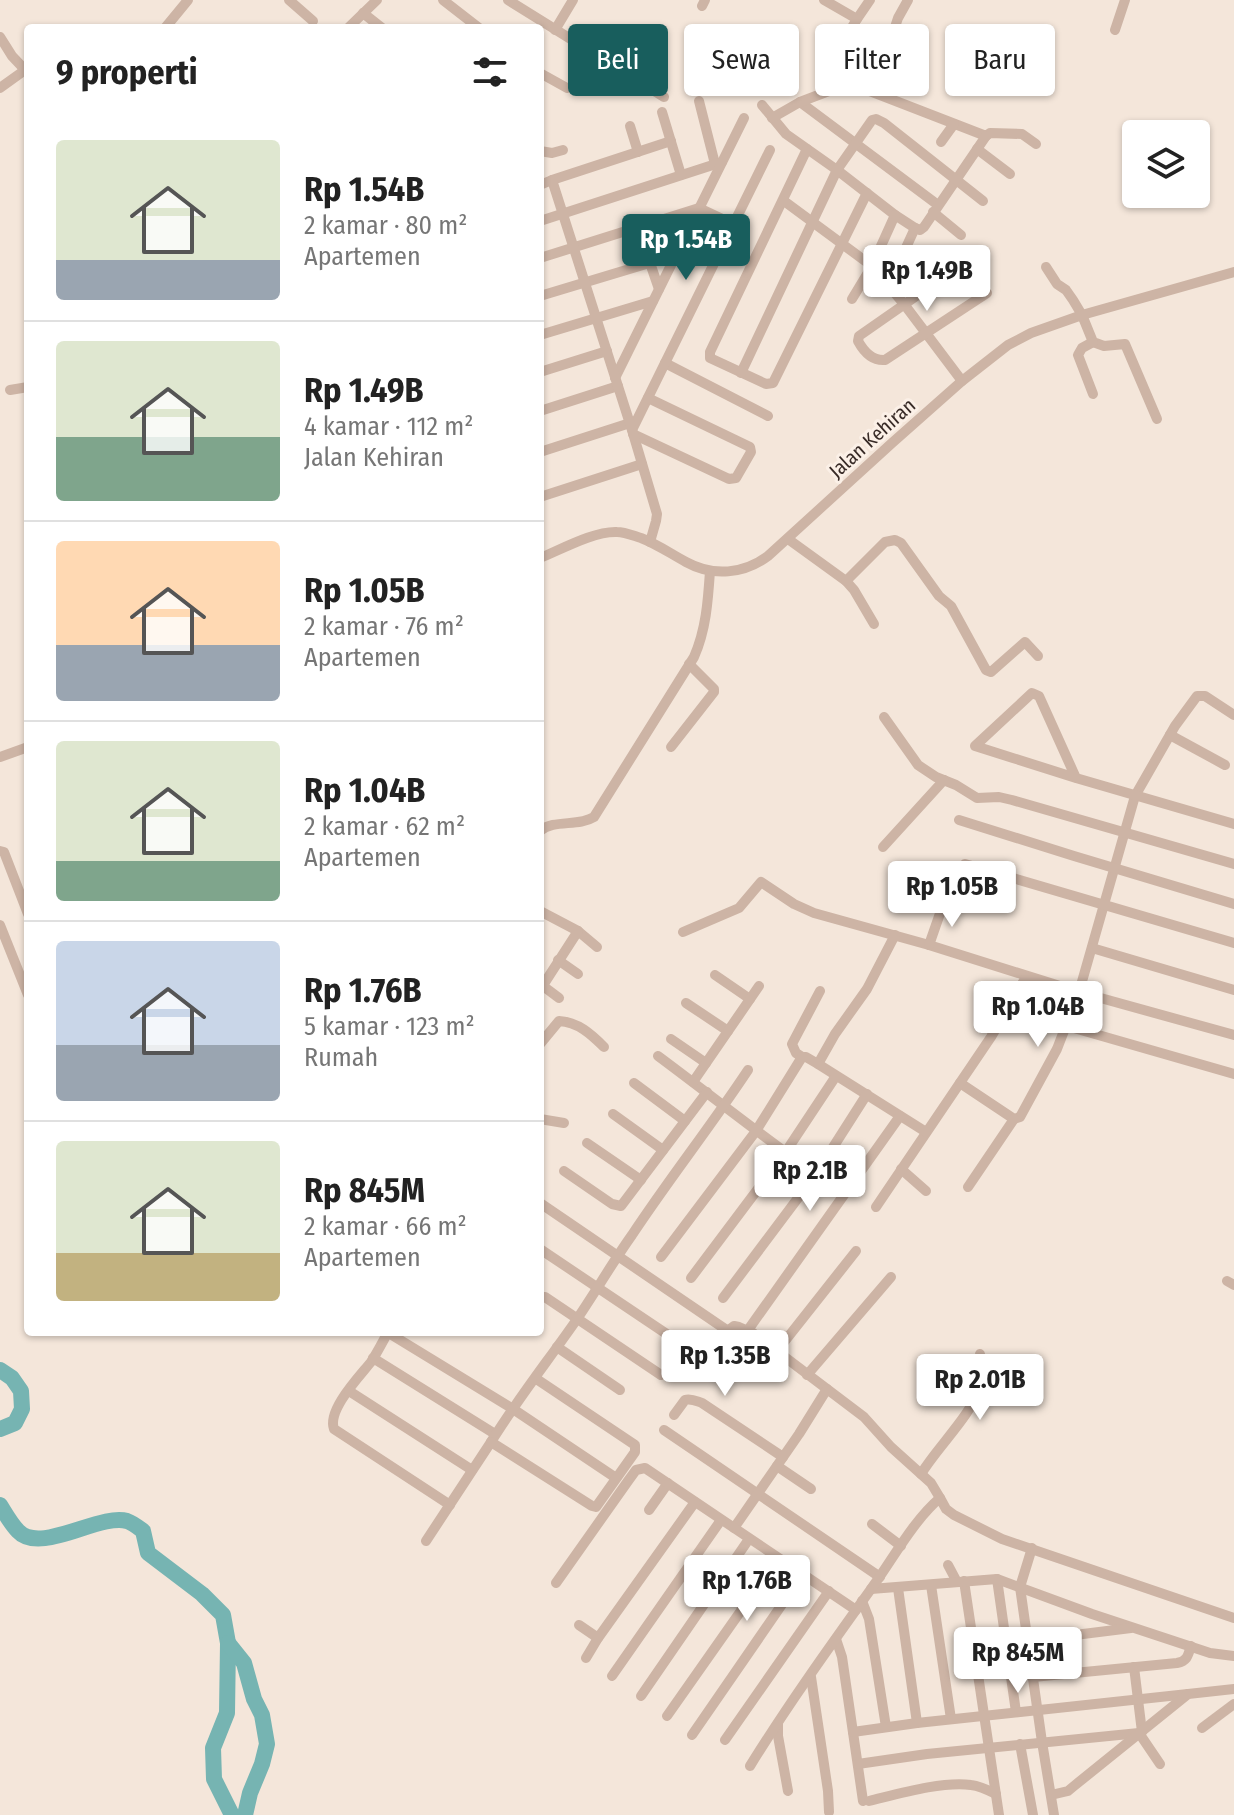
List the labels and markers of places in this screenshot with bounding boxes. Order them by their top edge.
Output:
pin: Rp 1.54B [603,214,769,282]
pin: Rp 1.49B [844,245,1010,313]
pin: Rp 1.05B [869,861,1035,929]
pin: Rp 1.04B [955,981,1121,1049]
pin: Rp 2.1B [736,1145,884,1213]
pin: Rp 1.35B [642,1330,808,1398]
pin: Rp 2.01B [897,1354,1063,1422]
pin: Rp 1.76B [664,1555,830,1623]
pin: Rp 845M [944,1627,1092,1695]

